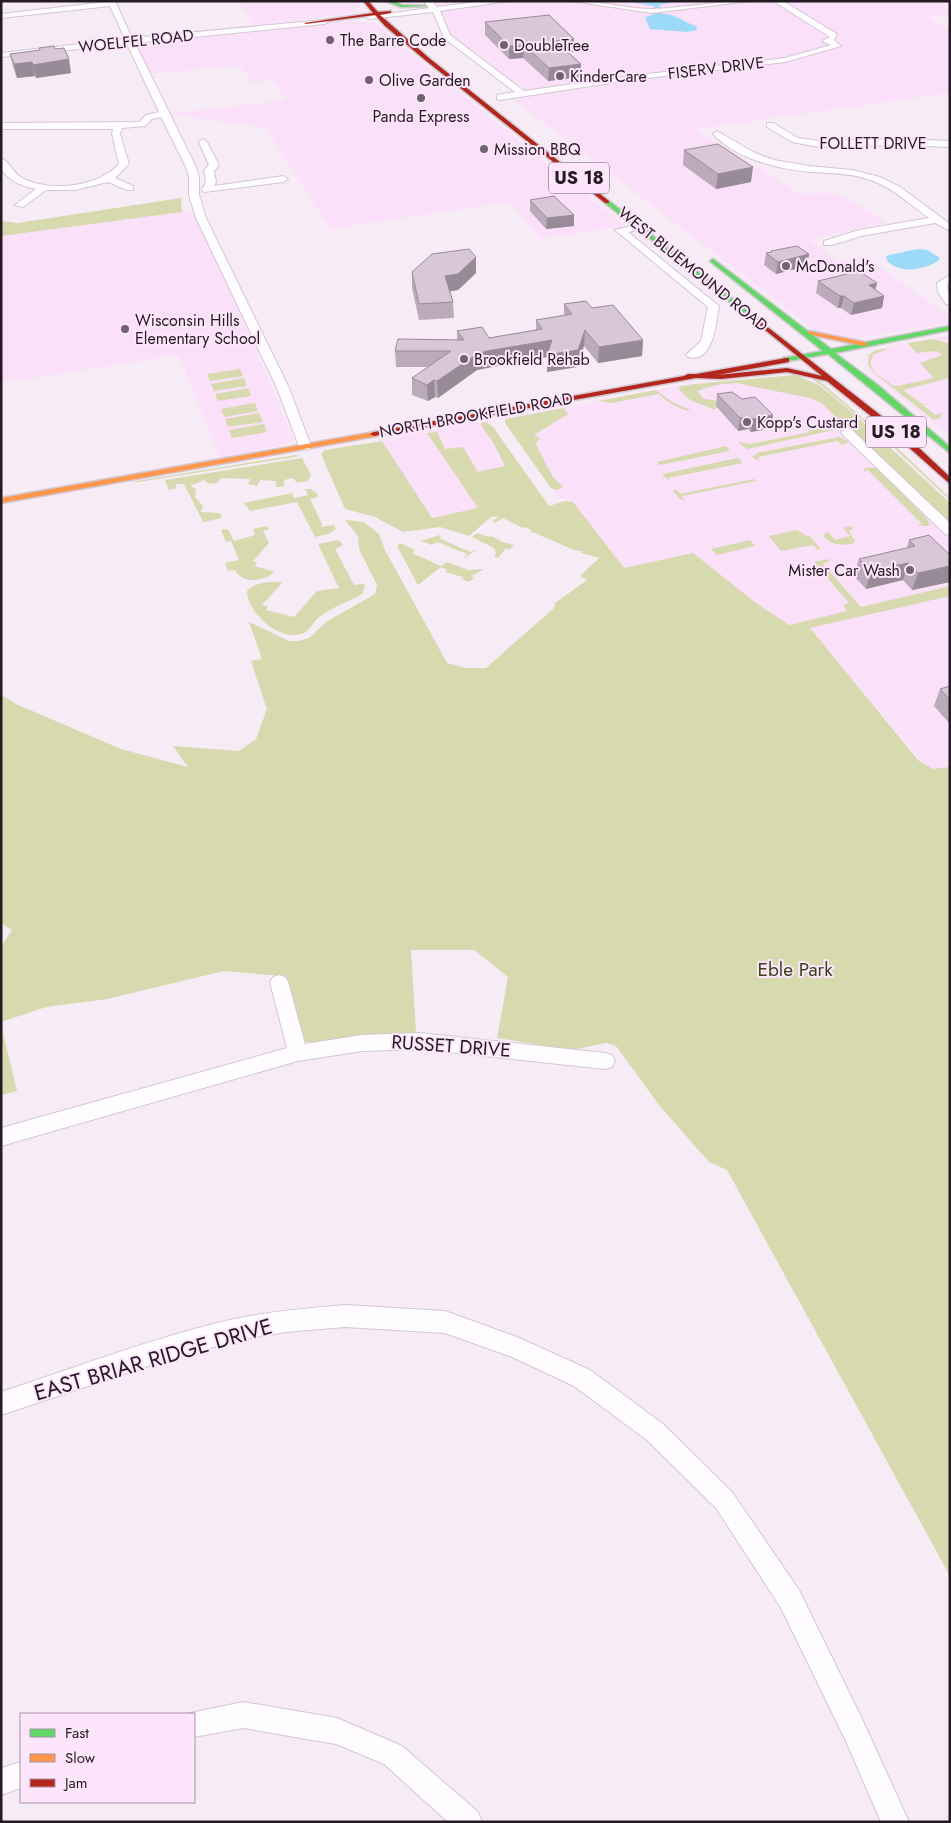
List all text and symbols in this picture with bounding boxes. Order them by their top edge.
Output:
street label: WOELFEL ROAD [77,24,195,58]
place label: The Barre Code [340,29,446,52]
marker: The Barre Code [324,34,336,46]
place label: DoubleTree [514,34,589,57]
marker: DoubleTree [498,39,510,51]
street label: FISERV DRIVE [666,51,766,85]
place label: KinderCare [570,65,647,88]
place label: Olive Garden [379,69,471,92]
marker: KinderCare [554,70,566,82]
marker: Olive Garden [363,74,375,86]
marker: Panda Express [415,92,427,104]
place label: Panda Express [372,105,470,128]
street label: FOLLETT DRIVE [819,132,927,155]
place label: Mission BBQ [494,138,581,161]
marker: Mission BBQ [478,143,490,155]
road number: US 18 [549,162,609,194]
street label: WEST BLUEMOUND ROAD [613,201,773,337]
place label: McDonald's [796,255,875,278]
marker: McDonald's [780,260,792,272]
place label: Wisconsin Hills Elementary School [135,309,260,350]
marker: Wisconsin Hills Elementary School [119,323,131,335]
place label: Brookfield Rehab [474,348,590,371]
marker: Brookfield Rehab [458,353,470,365]
street label: NORTH BROOKFIELD ROAD [377,387,575,443]
place label: Kopp's Custard [757,411,858,434]
marker: Kopp's Custard [741,416,753,428]
road number: US 18 [866,417,926,448]
place label: Mister Car Wash [788,559,900,582]
marker: Mister Car Wash [904,564,916,576]
park label: Eble Park [758,956,833,983]
street label: RUSSET DRIVE [390,1028,512,1064]
street label: EAST BRIAR RIDGE DRIVE [30,1310,276,1408]
legend [20,1713,195,1803]
text: Fast [65,1722,89,1744]
text: Slow [65,1747,96,1769]
text: Jam [63,1772,88,1794]

